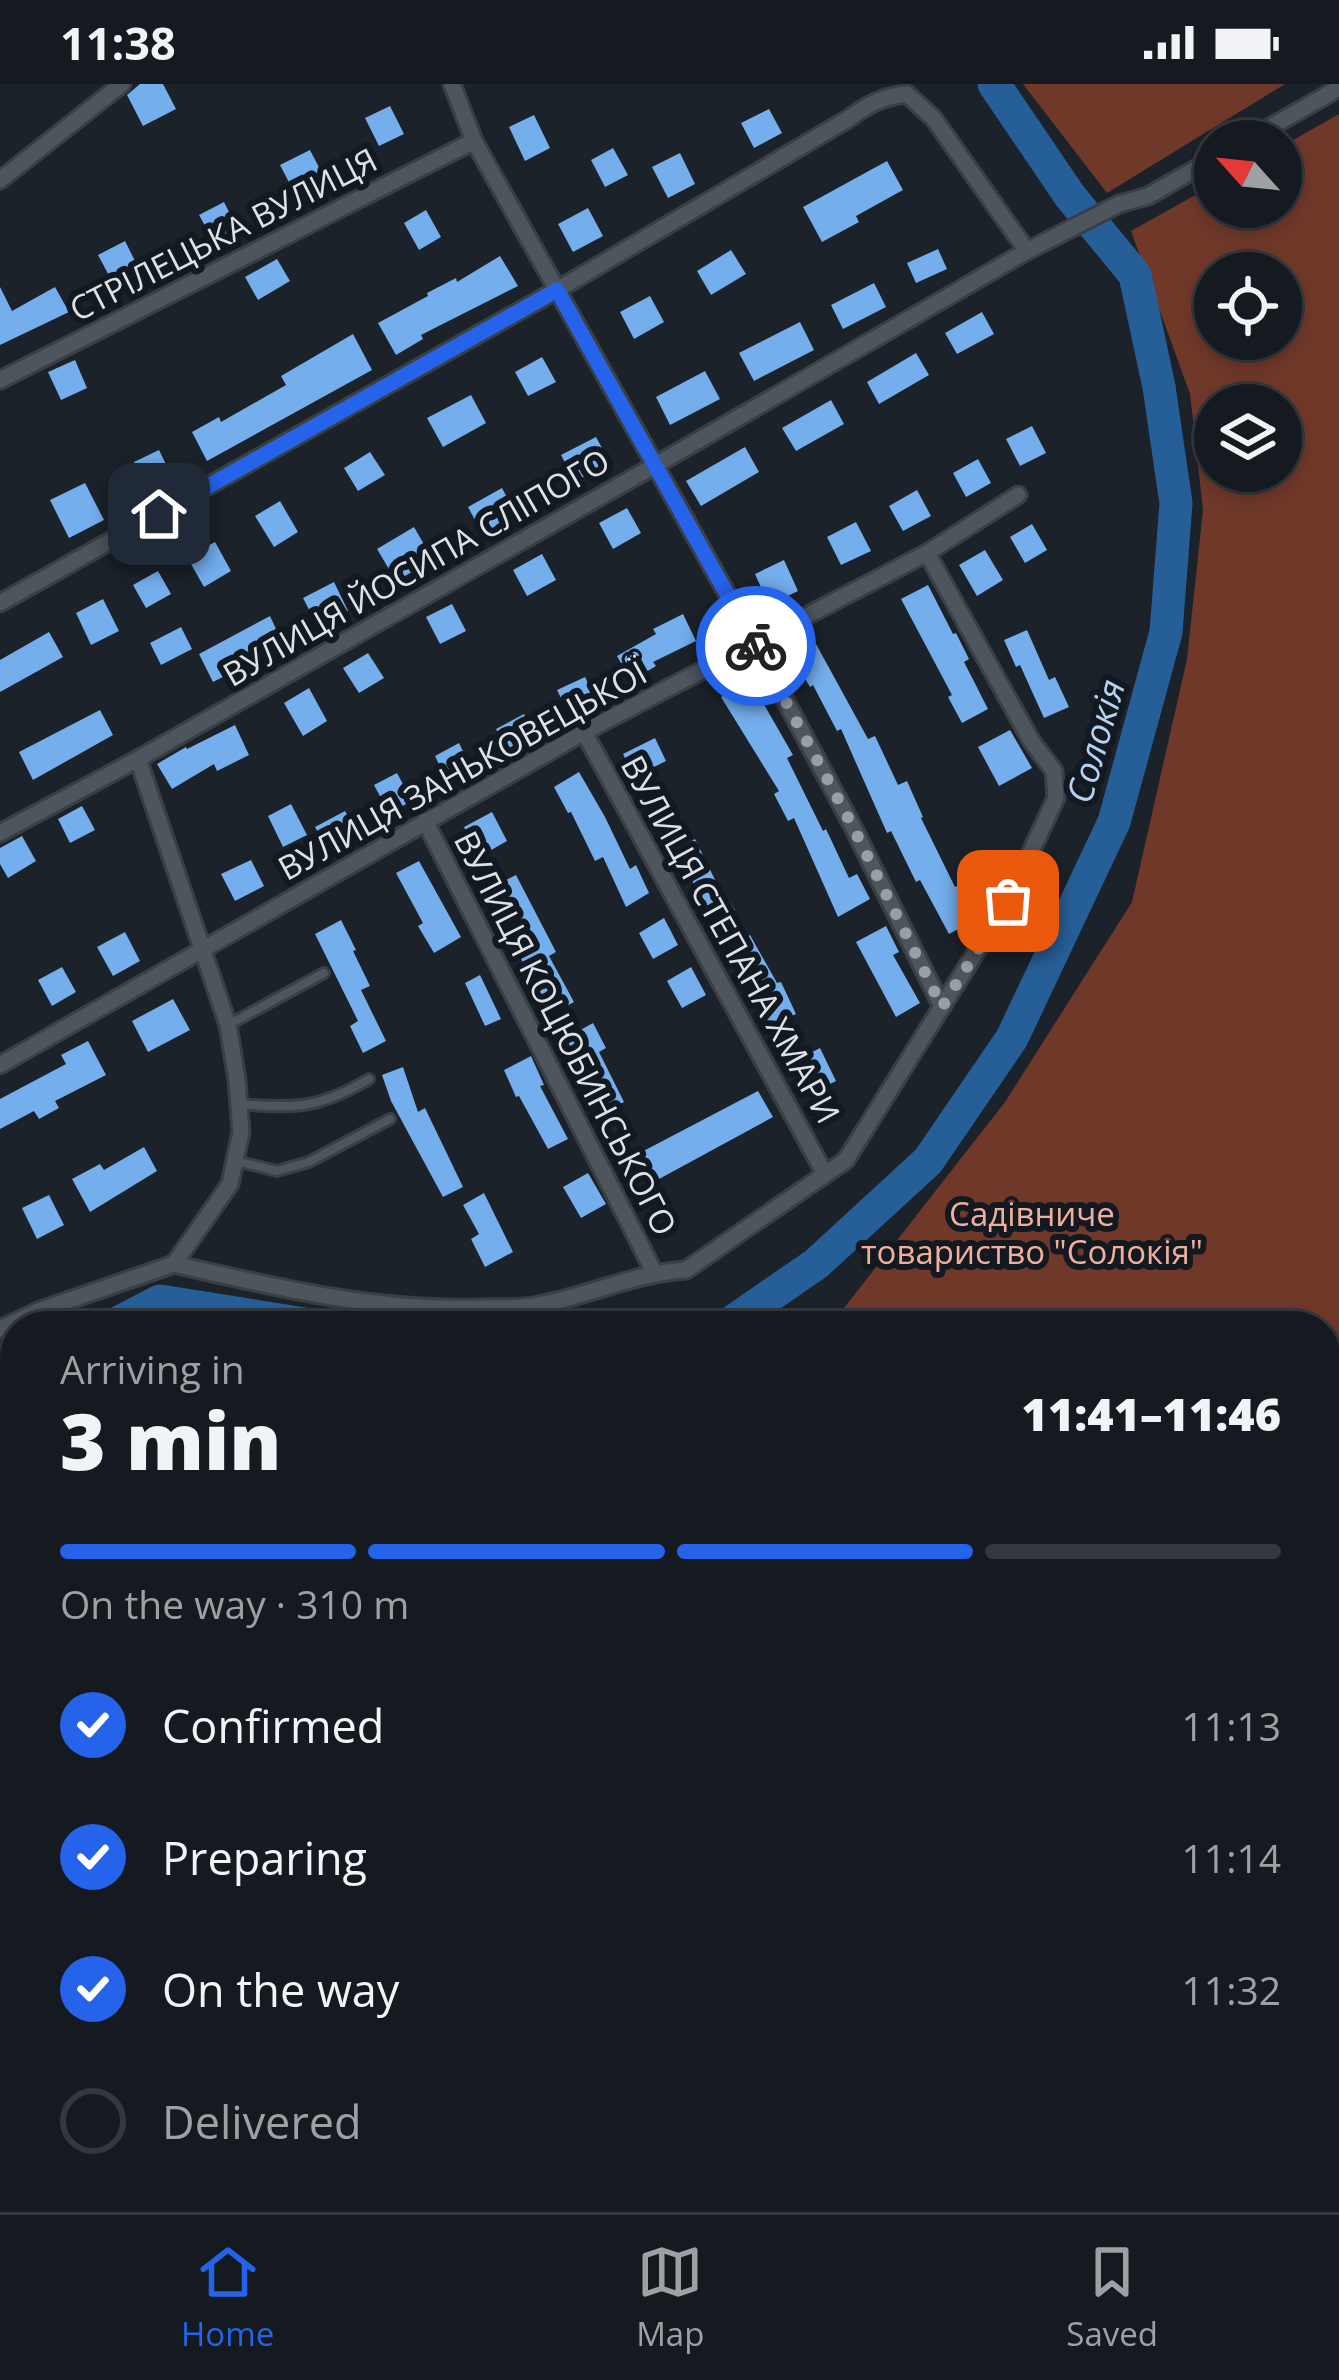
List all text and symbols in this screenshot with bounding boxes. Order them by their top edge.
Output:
text: 11:38 [60,12,176,73]
north arrow [1194,120,1302,228]
map controls [1194,120,1302,492]
street label: СТРІЛЕЦЬКА ВУЛИЦЯ [62,137,384,331]
button: locate [1194,252,1302,360]
button: layers [1194,384,1302,492]
street label: ВУЛИЦЯ ЙОСИПА СЛІПОГО [214,438,618,696]
pin [108,463,210,565]
icon: home [126,481,192,547]
courier [696,586,816,706]
icon: bike [723,613,789,679]
street label: ВУЛИЦЯ ЗАНЬКОВЕЦЬКОЇ [270,649,655,890]
water label: Солокія [1054,673,1136,809]
street label: ВУЛИЦЯ СТЕПАНА ХМАРИ [611,747,851,1131]
street label: ВУЛИЦЯ КОЦЮБИНСЬКОГО [444,823,688,1243]
pin [957,850,1059,952]
icon: bag [975,868,1041,934]
park label: Садівниче товариство "Солокія" [861,1191,1203,1274]
text: Arriving in [60,1342,245,1395]
text: 11:41–11:46 [1022,1383,1281,1444]
text: 3 min [60,1387,282,1493]
text: On the way · 310 m [60,1577,409,1630]
icon: check [60,1692,126,1758]
text: Confirmed [162,1695,384,1756]
text: 11:13 [1182,1699,1281,1752]
icon: check [60,1824,126,1890]
text: Preparing [162,1827,367,1888]
text: 11:14 [1182,1831,1281,1884]
icon: check [60,1956,126,2022]
text: On the way [162,1959,399,2020]
text: 11:32 [1182,1963,1281,2016]
text: Delivered [162,2091,362,2152]
tab: Home [181,2239,274,2356]
tab: Map [636,2239,704,2356]
tab: Saved [1066,2239,1158,2356]

